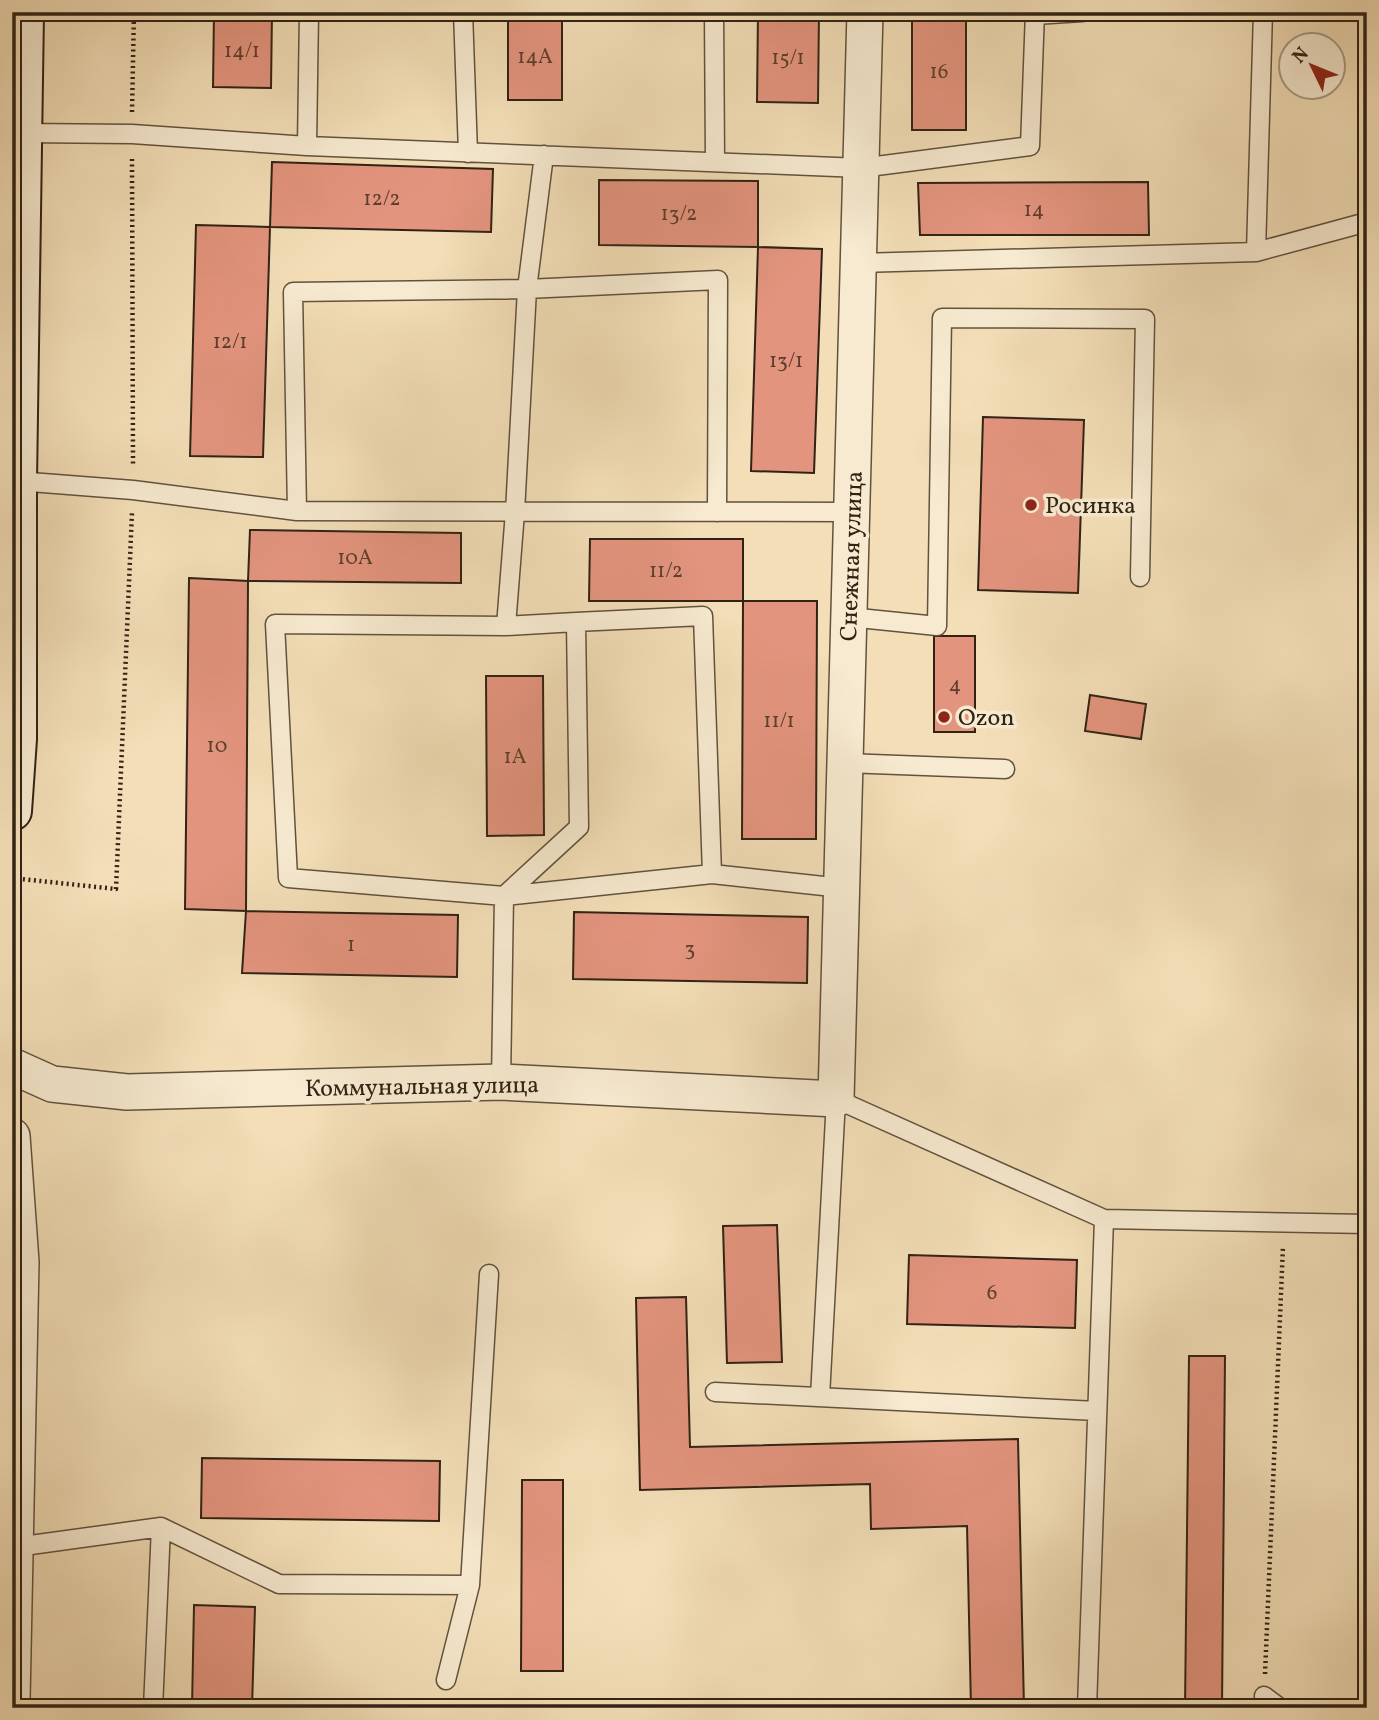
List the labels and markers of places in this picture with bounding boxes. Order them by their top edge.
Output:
place label: Росинка [1045,490,1136,524]
marker: Росинка [1023,497,1039,513]
place label: Ozon [958,702,1015,736]
marker: Ozon [936,709,952,725]

